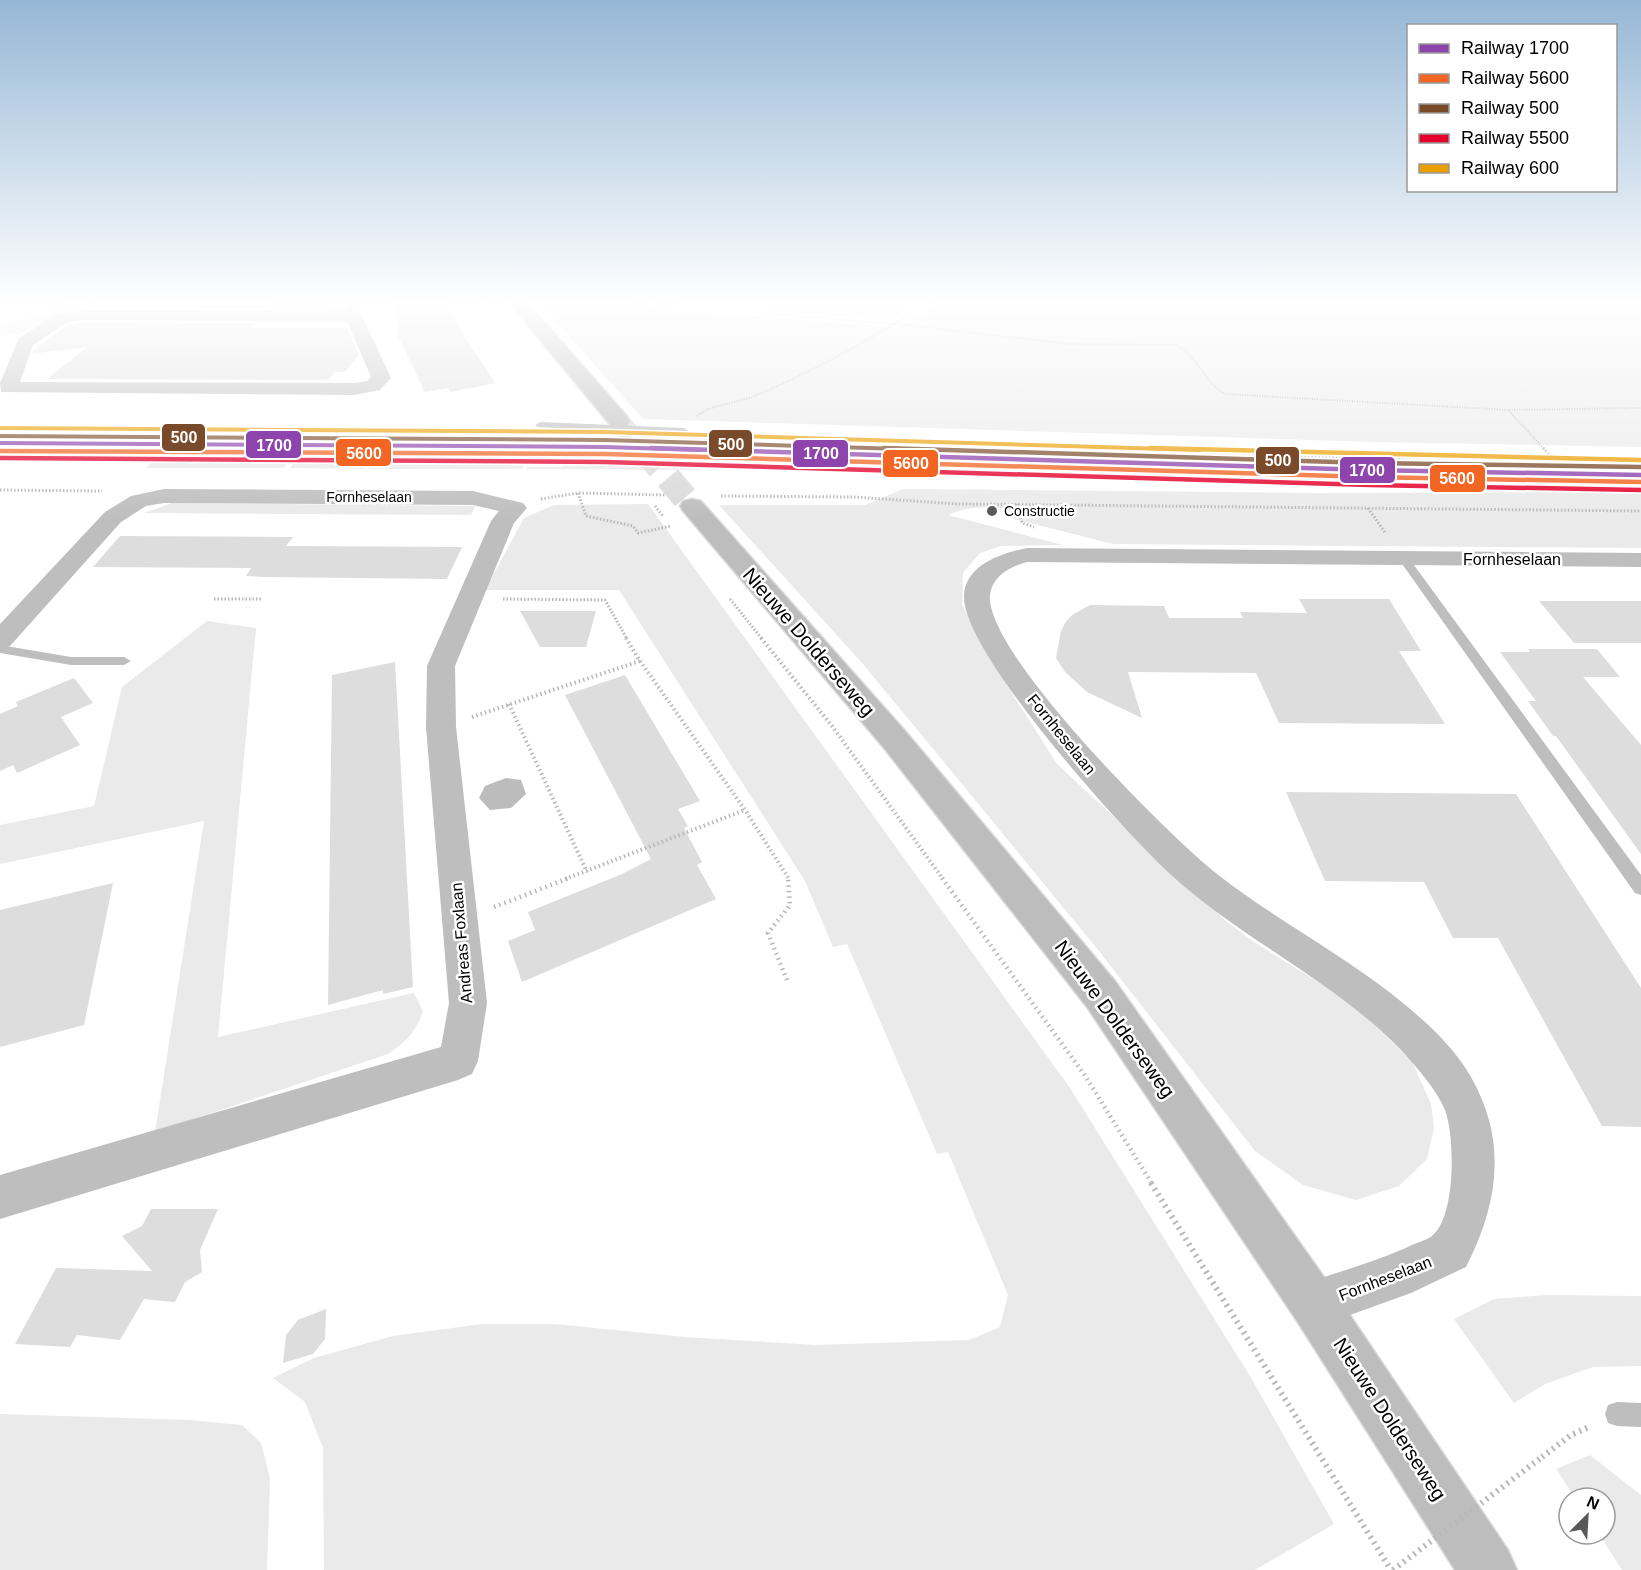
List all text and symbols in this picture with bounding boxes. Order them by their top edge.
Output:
legend [1407,24,1617,192]
text: Railway 1700 [1461,38,1569,58]
text: Railway 5600 [1461,68,1569,88]
text: Railway 500 [1461,98,1559,118]
text: Railway 5500 [1461,128,1569,148]
text: Railway 600 [1461,158,1559,178]
line badge: 500 [161,423,206,452]
text: 500 [171,429,197,446]
line badge: 500 [708,429,753,458]
line badge: 1700 [245,430,302,459]
text: 500 [718,436,744,453]
text: 1700 [256,437,292,454]
line badge: 5600 [335,438,392,467]
line badge: 1700 [792,439,849,468]
text: 5600 [346,445,382,462]
text: 1700 [803,445,839,462]
line badge: 500 [1255,446,1300,475]
line badge: 5600 [882,449,939,478]
text: 500 [1265,452,1291,469]
text: 5600 [893,455,929,472]
line badge: 1700 [1339,456,1396,484]
text: 1700 [1349,462,1385,479]
line badge: 5600 [1429,464,1486,493]
text: 5600 [1439,470,1475,487]
street label: Fornheselaan [326,489,412,505]
place label: Constructie [1004,503,1075,519]
marker: Constructie [985,504,999,518]
street label: Fornheselaan [1463,551,1561,568]
street label: Nieuwe Dolderseweg [739,563,879,721]
street label: Fornheselaan [1024,691,1099,778]
street label: Andreas Foxlaan [448,882,475,1004]
street label: Nieuwe Dolderseweg [1051,936,1179,1102]
street label: Fornheselaan [1336,1253,1434,1304]
street label: Nieuwe Dolderseweg [1329,1334,1451,1504]
north arrow [1557,1486,1617,1546]
text: N [1584,1493,1602,1513]

